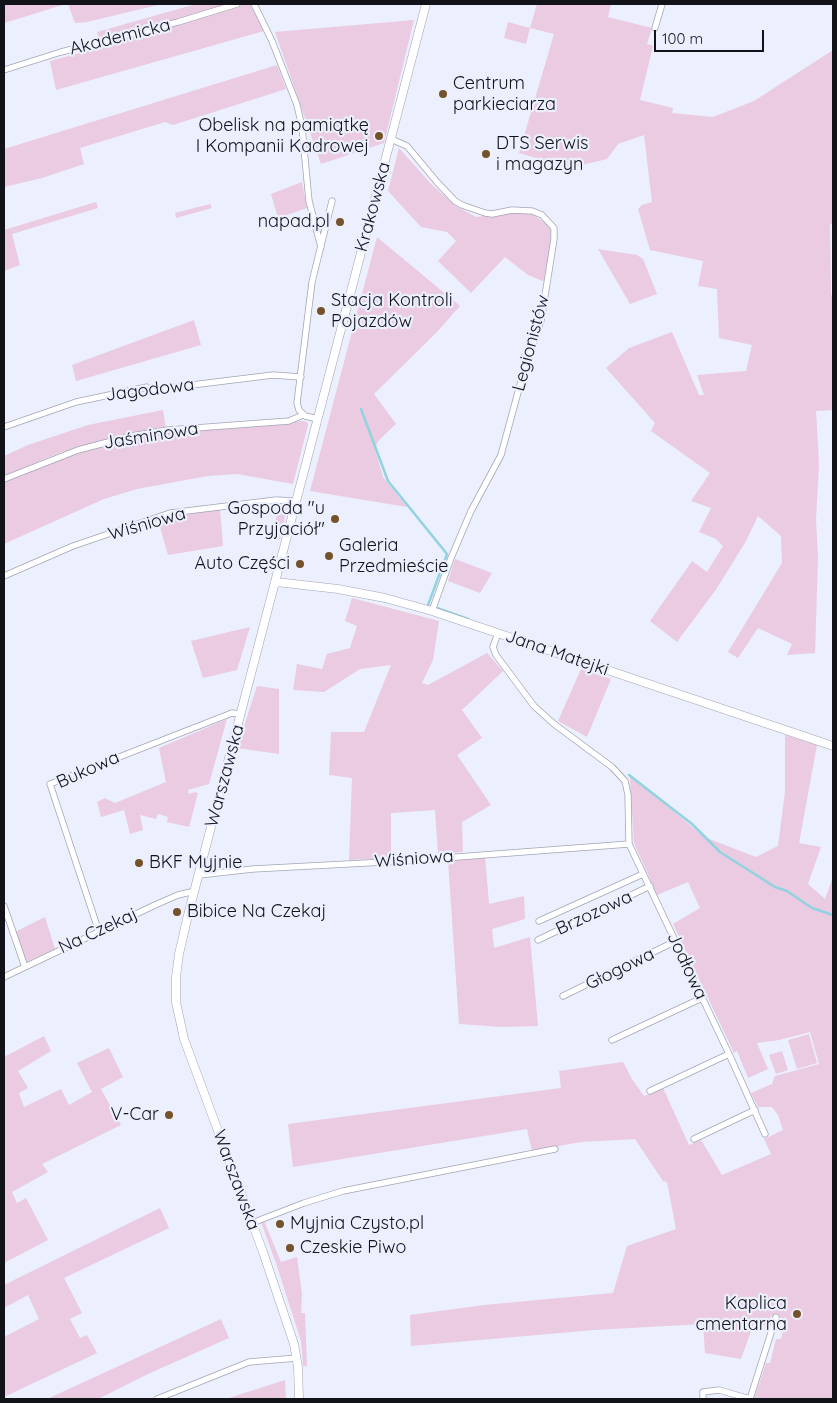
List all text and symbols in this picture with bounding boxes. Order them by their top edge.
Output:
street label: Akademicka [67,14,173,60]
scale bar [657,20,767,52]
text: 100 m [662,29,703,48]
place label: Centrum parkieciarza [453,73,556,116]
marker: Centrum parkieciarza [437,88,449,100]
place label: Obelisk na pamiątkę I Kompanii Kadrowej [196,115,369,158]
marker: Obelisk na pamiątkę I Kompanii Kadrowej [373,130,385,142]
place label: DTS Serwis i magazyn [496,133,588,176]
marker: DTS Serwis i magazyn [480,148,492,160]
street label: Krakowska [351,160,395,254]
place label: napad.pl [258,211,330,233]
marker: napad.pl [334,216,346,228]
place label: Stacja Kontroli Pojazdów [331,290,453,332]
street label: Legionistów [508,292,554,394]
marker: Stacja Kontroli Pojazdów [315,305,327,317]
street label: Jagodowa [104,374,196,406]
street label: Jaśminowa [102,418,200,454]
place label: Gospoda "u Przyjaciół" [228,498,325,540]
street label: Wiśniowa [106,503,188,545]
marker: Gospoda "u Przyjaciół" [329,513,341,525]
place label: Galeria Przedmieście [339,535,448,578]
marker: Galeria Przedmieście [323,550,335,562]
place label: Auto Części [195,553,290,575]
marker: Auto Części [294,558,306,570]
street label: Jana Matejki [503,625,611,681]
street label: Warszawska [201,722,249,830]
street label: Bukowa [53,747,123,793]
street label: Wiśniowa [374,845,454,873]
place label: BKF Myjnie [149,852,242,874]
marker: BKF Myjnie [133,857,145,869]
street label: Brzozowa [552,886,636,940]
place label: Bibice Na Czekaj [187,901,326,923]
street label: Na Czekaj [55,903,141,959]
marker: Bibice Na Czekaj [171,906,183,918]
street label: Jodłowa [662,929,712,1003]
street label: Głogowa [582,943,658,995]
place label: V-Car [110,1104,159,1126]
marker: V-Car [163,1109,175,1121]
street label: Warszawska [208,1127,264,1233]
place label: Myjnia Czysto.pl [290,1213,424,1235]
marker: Myjnia Czysto.pl [274,1218,286,1230]
place label: Czeskie Piwo [300,1237,406,1259]
marker: Czeskie Piwo [284,1242,296,1254]
place label: Kaplica cmentarna [695,1293,787,1336]
marker: Kaplica cmentarna [791,1308,803,1320]

